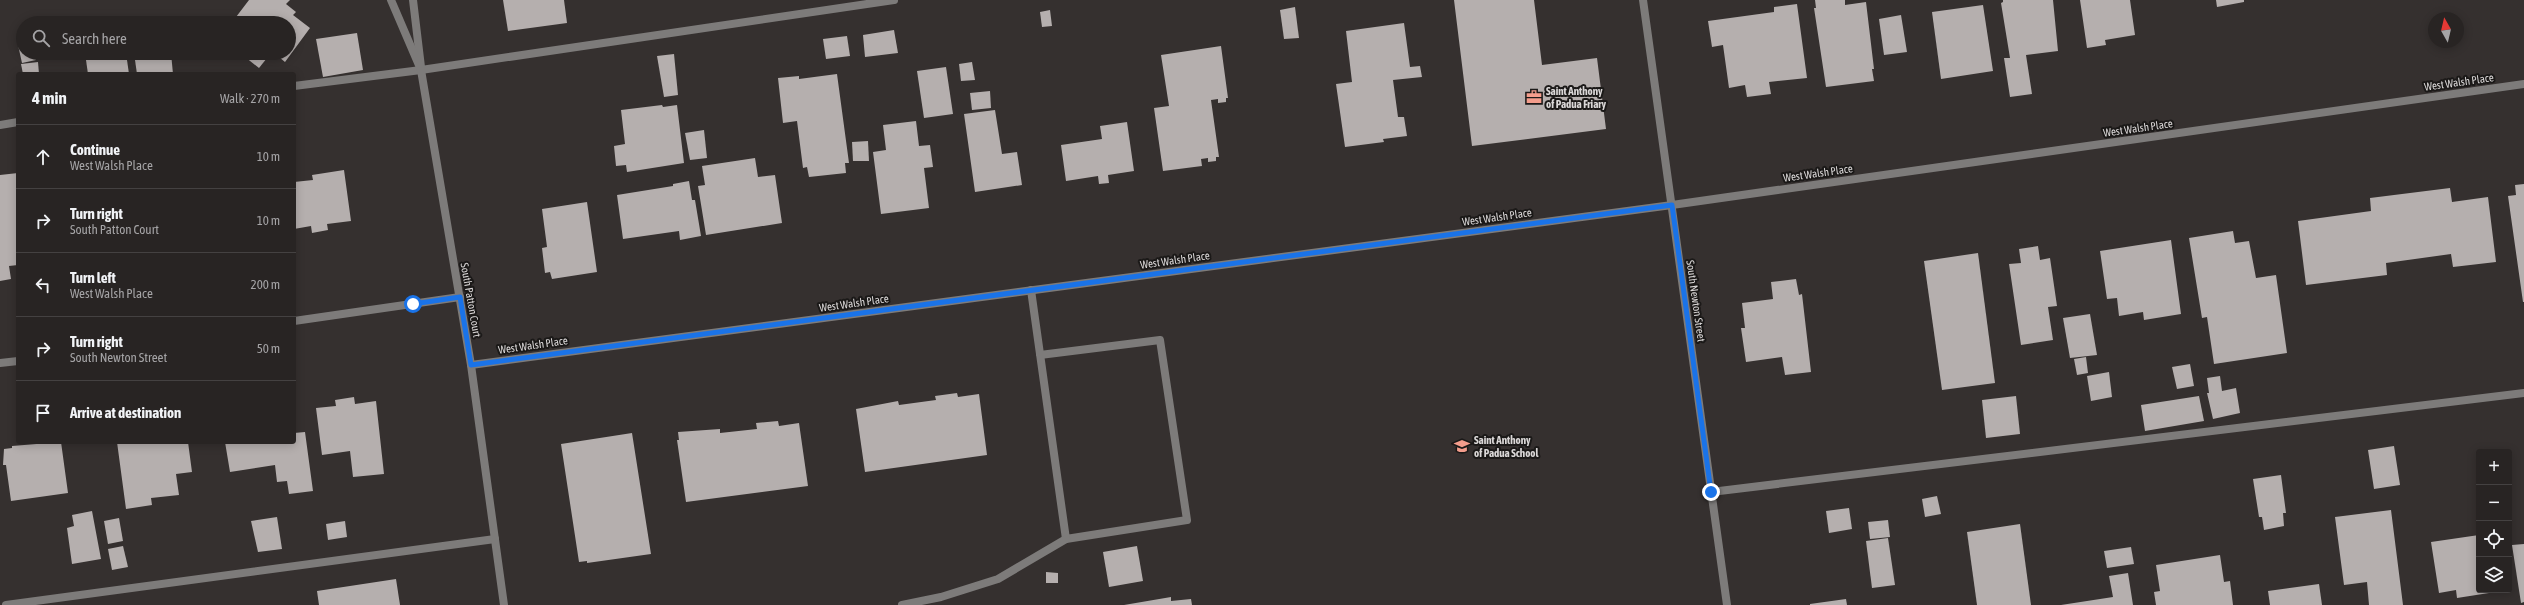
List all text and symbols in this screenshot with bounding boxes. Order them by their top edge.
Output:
north arrow [2428,12,2464,48]
search box [16,16,296,60]
icon: search [30,27,52,49]
text: Search here [62,30,127,47]
street label: West Walsh Place [2423,71,2495,93]
place label: Saint Anthony of Padua Friary [1546,85,1606,110]
text: 4 min [32,88,67,108]
office icon: Saint Anthony of Padua Friary [1525,88,1543,106]
text: Walk · 270 m [220,91,280,106]
street label: West Walsh Place [2102,117,2174,139]
text: Continue [70,141,120,158]
icon: ahead [32,146,54,168]
text: 10 m [257,149,280,164]
text: West Walsh Place [70,158,153,173]
street label: West Walsh Place [1782,162,1854,184]
text: Turn right [70,205,123,222]
street label: West Walsh Place [1461,206,1533,228]
icon: right [32,210,54,232]
text: 10 m [257,213,280,228]
text: South Patton Court [70,222,159,237]
street label: West Walsh Place [1139,249,1211,271]
street label: South Newton Street [1684,259,1708,343]
street label: South Patton Court [459,262,483,338]
text: Turn left [70,269,116,286]
icon: left [32,274,54,296]
text: 200 m [251,277,280,292]
text: West Walsh Place [70,286,153,301]
street label: West Walsh Place [818,292,890,314]
route start [404,295,422,313]
text: Turn right [70,333,123,350]
street label: West Walsh Place [497,334,569,356]
icon: right [32,338,54,360]
text: 50 m [257,341,280,356]
text: South Newton Street [70,350,167,365]
icon: arrive [32,402,54,424]
text: Arrive at destination [70,404,181,421]
place label: Saint Anthony of Padua School [1474,434,1540,459]
school or university icon: Saint Anthony of Padua School [1453,437,1471,455]
map controls [2476,449,2512,593]
button: + [2476,449,2512,485]
route end [1702,483,1720,501]
button: − [2476,485,2512,521]
button: locate [2476,521,2512,557]
button: layers [2476,557,2512,593]

